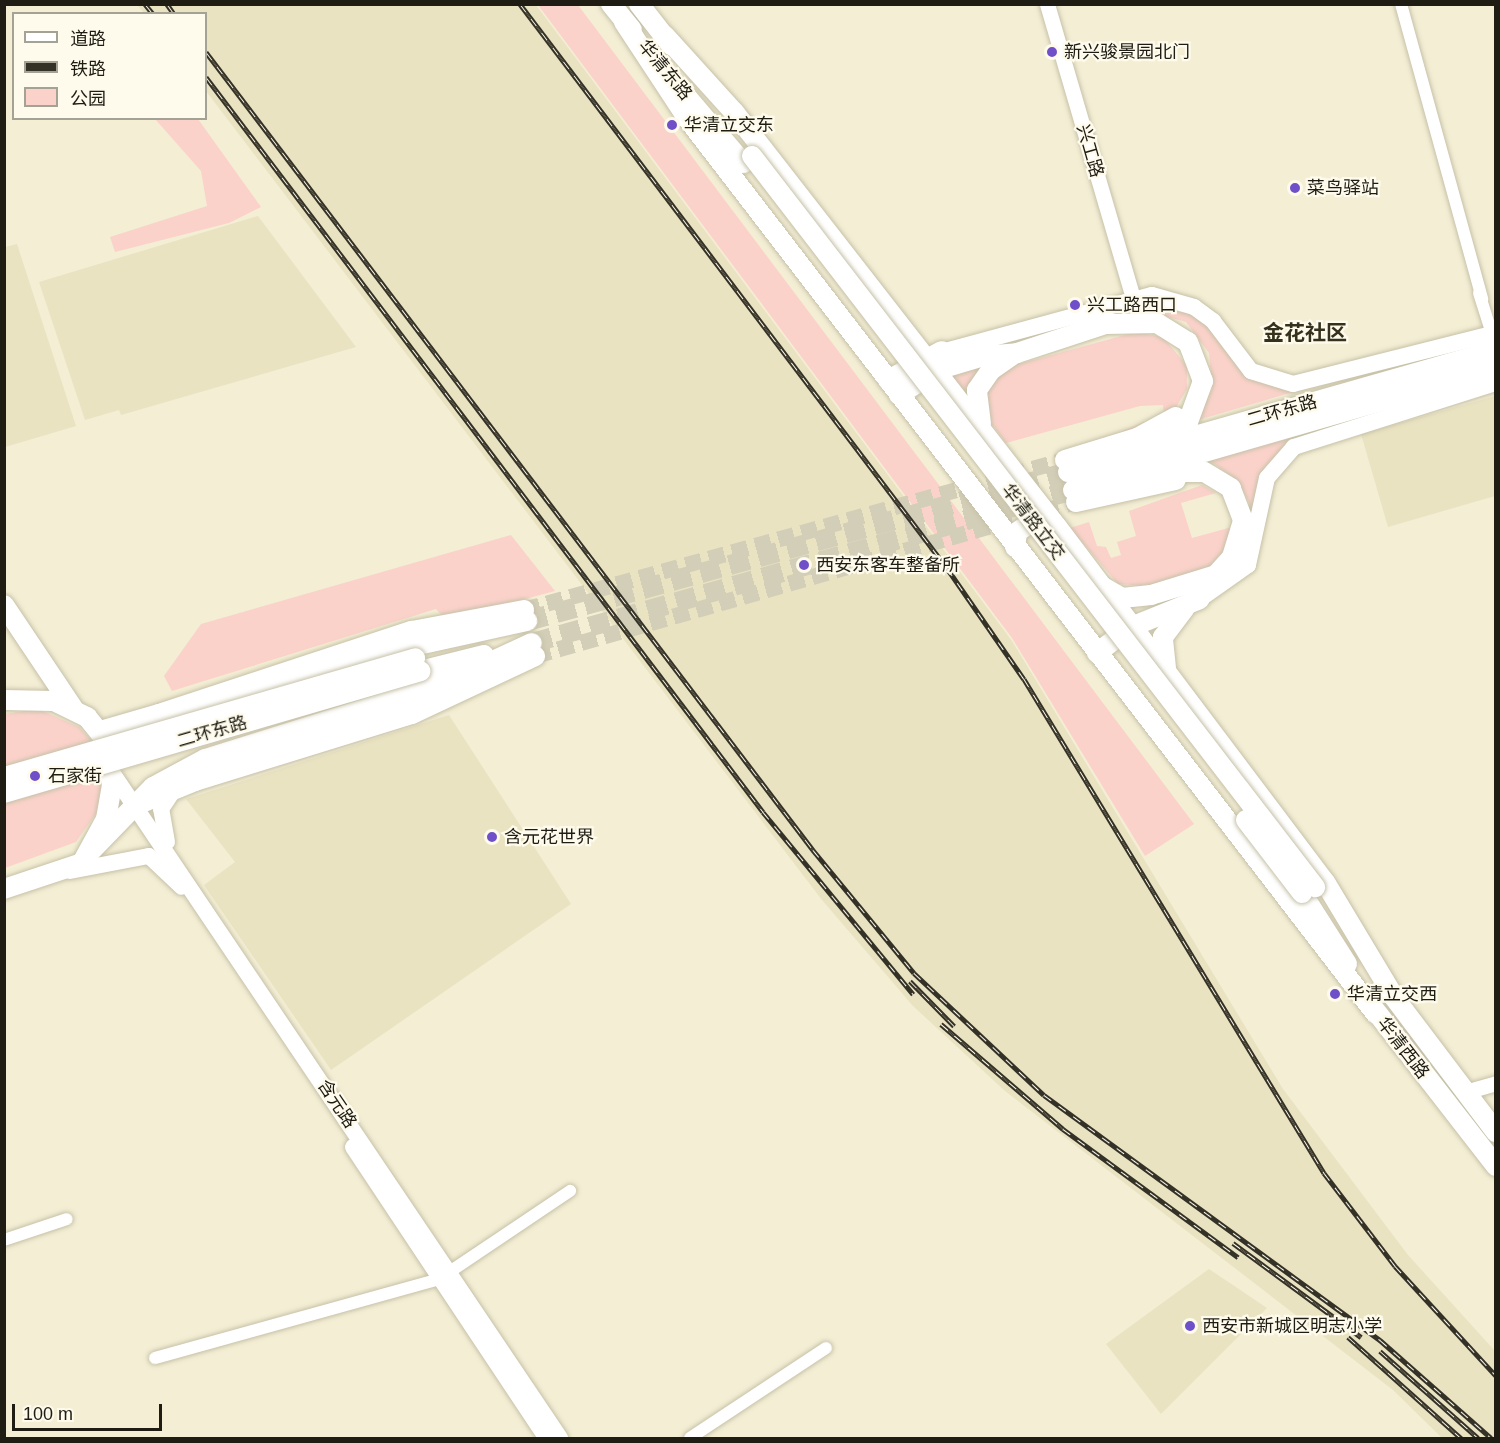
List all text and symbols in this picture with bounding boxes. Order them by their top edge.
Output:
legend [12,12,207,120]
text: 道路 [70,29,106,49]
street label: 华清东路 [634,35,696,105]
place label: 新兴骏景园北门 [1064,41,1190,63]
marker: 新兴骏景园北门 [1045,45,1059,59]
text: 铁路 [70,59,106,79]
text: 公园 [70,89,106,109]
place label: 华清立交东 [684,114,774,136]
marker: 华清立交东 [665,118,679,132]
street label: 兴工路 [1072,122,1108,180]
place label: 菜鸟驿站 [1307,177,1379,199]
marker: 菜鸟驿站 [1288,181,1302,195]
place label: 兴工路西口 [1087,294,1177,316]
marker: 兴工路西口 [1068,298,1082,312]
district label: 金花社区 [1263,320,1347,346]
street label: 二环东路 [1244,391,1320,431]
street label: 华清路立交 [997,480,1069,564]
place label: 西安东客车整备所 [816,554,960,576]
marker: 西安东客车整备所 [797,558,811,572]
street label: 二环东路 [174,712,250,752]
place label: 石家街 [48,765,102,787]
marker: 石家街 [26,767,44,785]
place label: 含元花世界 [504,826,594,848]
marker: 含元花世界 [485,830,499,844]
place label: 华清立交西 [1347,983,1437,1005]
marker: 华清立交西 [1328,987,1342,1001]
street label: 华清西路 [1372,1013,1434,1083]
street label: 含元路 [313,1076,361,1132]
place label: 西安市新城区明志小学 [1202,1315,1382,1337]
marker: 西安市新城区明志小学 [1183,1319,1197,1333]
scale bar [15,1392,165,1430]
text: 100 m [23,1404,73,1424]

